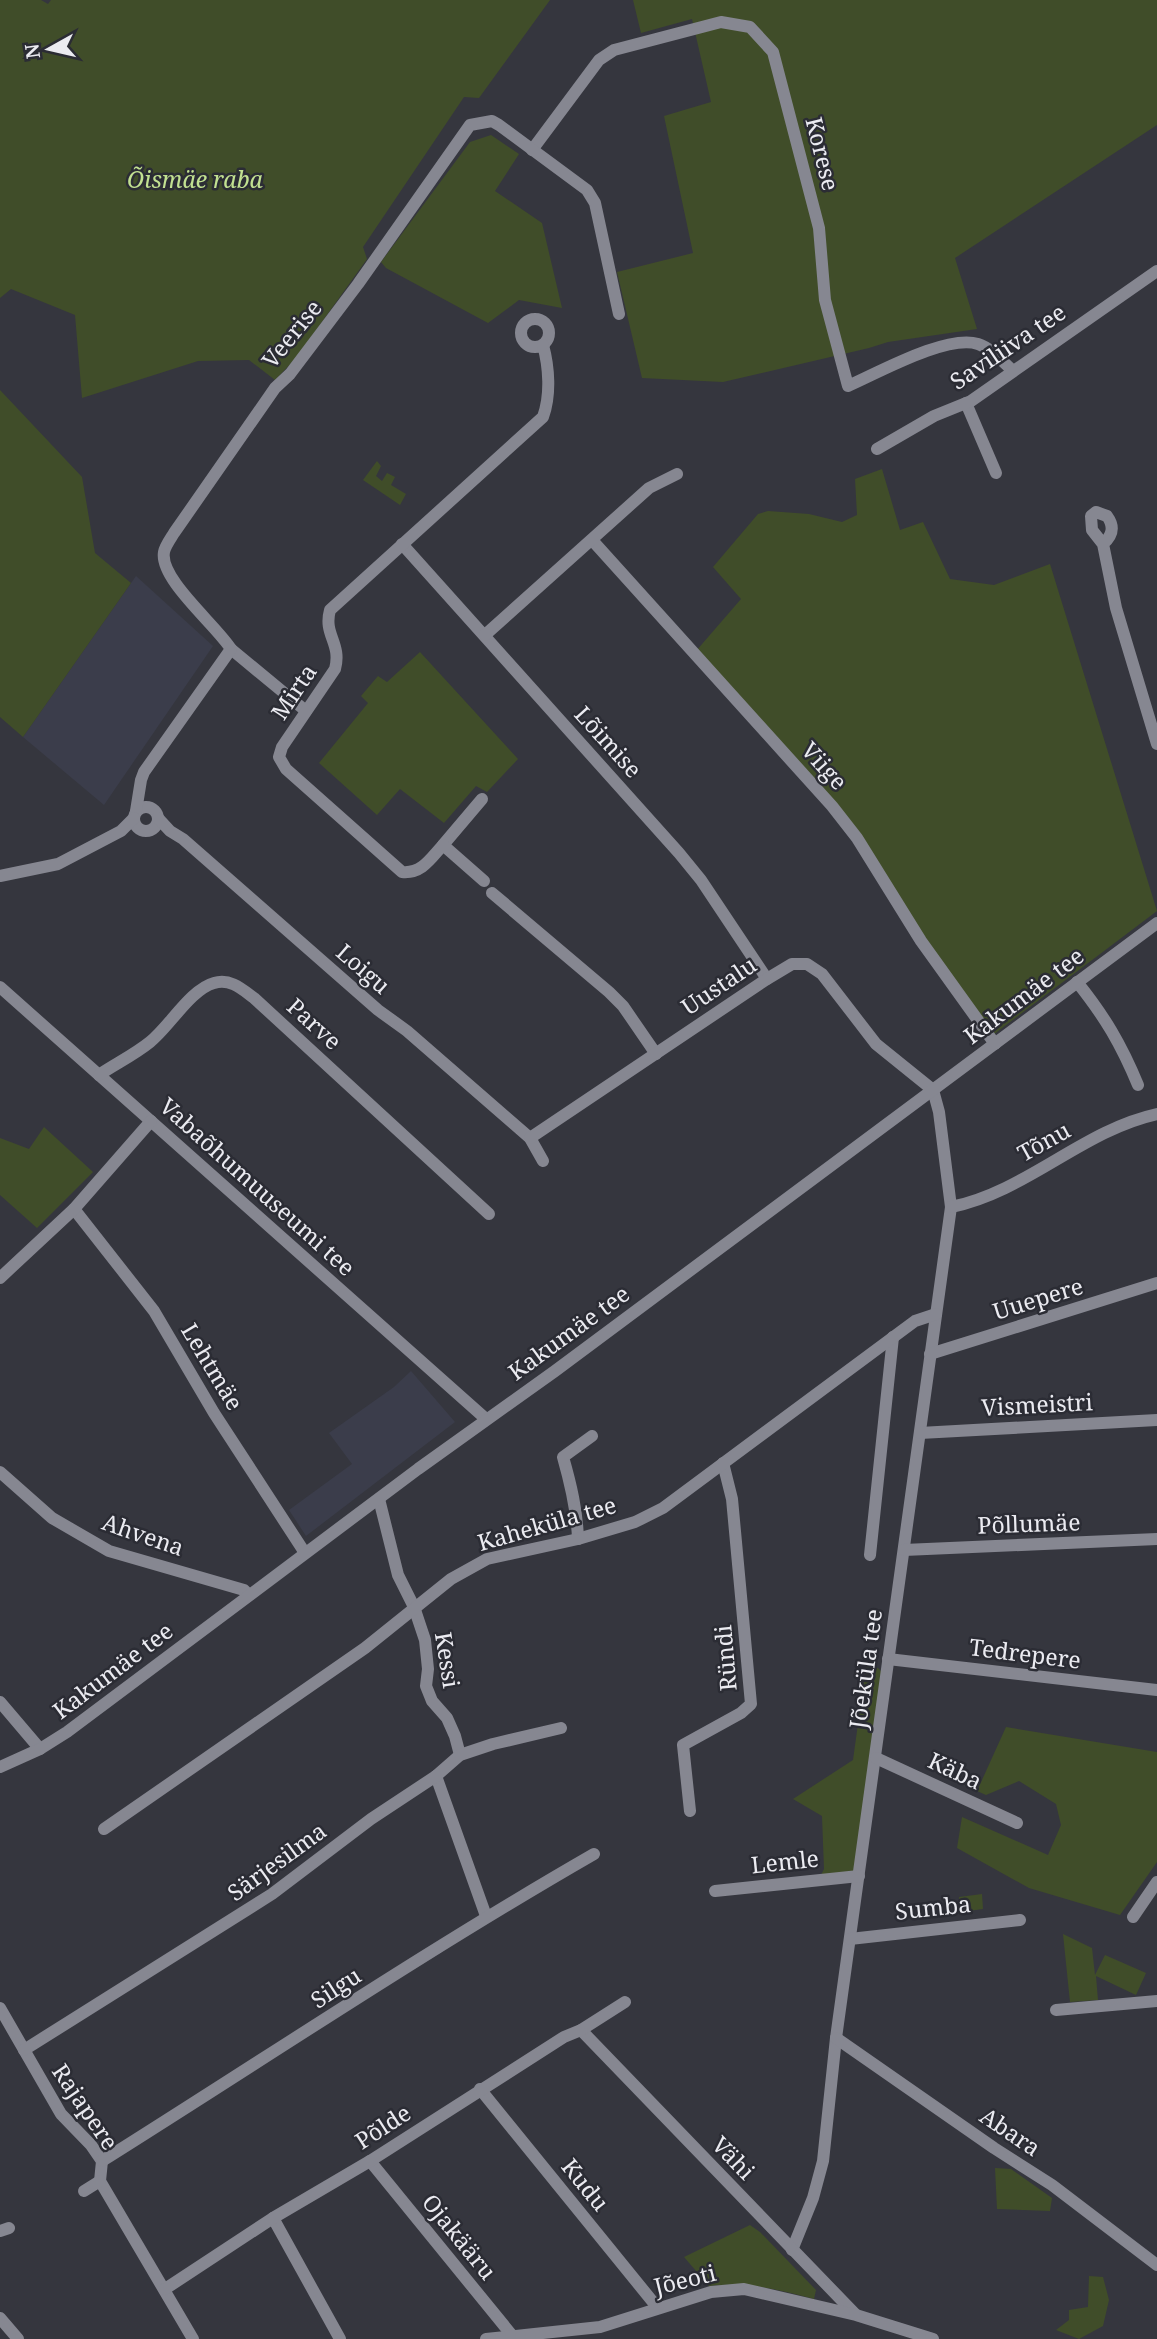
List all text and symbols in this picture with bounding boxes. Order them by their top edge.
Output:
north arrow [14,14,84,84]
text: N [18,42,46,61]
street label: Korese [798,114,848,194]
park label: Õismäe raba [127,163,264,195]
street label: Veerise [254,292,329,374]
street label: Saviliiva tee [943,296,1071,397]
street label: Mirta [263,657,323,726]
street label: Lõimise [568,698,650,784]
street label: Viige [794,734,855,796]
street label: Loigu [330,936,398,1001]
street label: Kakumäe tee [957,939,1090,1051]
street label: Uustalu [675,948,763,1022]
street label: Parve [280,990,349,1056]
street label: Vabaõhumuuseumi tee [153,1090,362,1283]
street label: Tõnu [1011,1113,1076,1169]
street label: Uuepere [989,1269,1087,1327]
street label: Kakumäe tee [501,1277,636,1387]
street label: Lehtmäe [174,1317,251,1416]
street label: Vismeistri [981,1385,1094,1423]
street label: Kaheküla tee [474,1488,620,1558]
street label: Ahvena [98,1505,188,1563]
street label: Põllumäe [977,1505,1081,1541]
street label: Jõeküla tee [841,1607,889,1732]
street label: Kakumäe tee [46,1614,179,1726]
street label: Ründi [706,1623,744,1692]
street label: Kessi [428,1630,468,1691]
street label: Tedrepere [968,1630,1083,1676]
street label: Käba [923,1744,988,1796]
street label: Särjesilma [220,1814,332,1908]
street label: Lemle [750,1842,820,1880]
street label: Sumba [893,1887,972,1927]
street label: Silgu [304,1959,367,2015]
street label: Rajapere [45,2057,126,2156]
street label: Põlde [348,2096,417,2156]
street label: Abara [974,2099,1047,2163]
street label: Vähi [705,2129,763,2187]
street label: Kudu [555,2151,617,2218]
street label: Ojakääru [415,2187,504,2286]
street label: Jõeoti [650,2256,720,2302]

